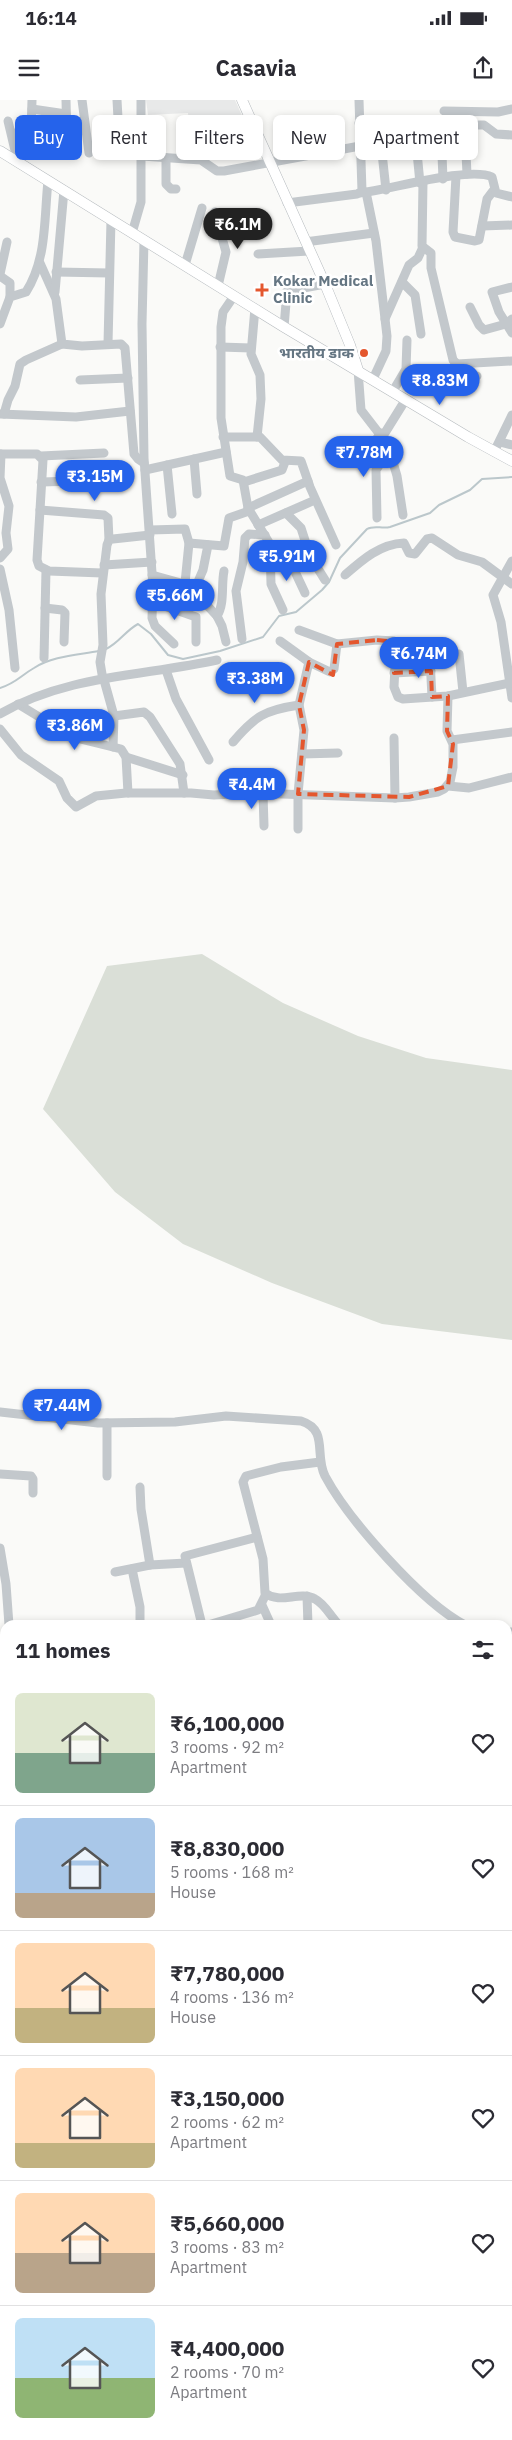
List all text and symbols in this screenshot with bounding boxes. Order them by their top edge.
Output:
text: 16:14 [25,6,77,30]
text: Casavia [216,53,296,82]
icon: menu [15,54,43,82]
icon: share [469,54,497,82]
chip: Buy [15,115,82,160]
chip: Rent [92,115,166,160]
chip: Filters [176,115,263,160]
chip: New [273,115,345,160]
chip: Apartment [355,115,478,160]
pin: ₹6.1M [203,208,273,250]
text: ₹6.1M [214,214,262,234]
place label: Kokar Medical Clinic [273,271,374,307]
marker: Kokar Medical Clinic [255,283,269,297]
place label: भारतीय डाक [279,343,355,362]
marker: भारतीय डाक [358,347,370,359]
pin: ₹8.83M [399,364,481,406]
text: ₹8.83M [412,370,468,390]
pin: ₹7.78M [323,436,405,478]
text: ₹7.78M [336,442,392,462]
pin: ₹3.15M [54,460,136,502]
text: ₹3.15M [67,466,123,486]
pin: ₹5.91M [246,540,328,582]
text: ₹5.91M [259,546,315,566]
pin: ₹5.66M [134,578,216,621]
text: ₹5.66M [147,585,203,605]
pin: ₹6.74M [378,636,460,679]
text: ₹6.74M [391,643,447,663]
pin: ₹3.38M [214,662,296,704]
text: ₹3.38M [227,668,283,688]
pin: ₹3.86M [34,708,116,751]
text: ₹3.86M [47,715,103,735]
pin: ₹4.4M [217,768,287,810]
text: ₹4.4M [228,774,276,794]
pin: ₹7.44M [21,1388,103,1431]
text: ₹7.44M [34,1395,90,1415]
text: 11 homes [15,1636,111,1664]
icon: filters [469,1636,497,1664]
text: ₹6,100,000 [170,1709,284,1737]
icon: home [55,1713,115,1773]
icon: heart [469,1729,497,1757]
text: 3 rooms · 92 m² [170,1737,284,1757]
text: Apartment [170,1757,247,1777]
text: ₹8,830,000 [170,1834,284,1862]
icon: home [55,1838,115,1898]
icon: heart [469,1854,497,1882]
text: 5 rooms · 168 m² [170,1862,294,1882]
text: House [170,1882,216,1902]
text: ₹7,780,000 [170,1959,284,1987]
icon: home [55,1963,115,2023]
icon: heart [469,1979,497,2007]
text: 4 rooms · 136 m² [170,1987,294,2007]
text: House [170,2007,216,2027]
text: ₹3,150,000 [170,2084,284,2112]
icon: home [55,2088,115,2148]
icon: heart [469,2104,497,2132]
text: 2 rooms · 62 m² [170,2112,284,2132]
text: Apartment [170,2132,247,2152]
text: ₹5,660,000 [170,2209,284,2237]
icon: home [55,2213,115,2273]
icon: heart [469,2229,497,2257]
text: 3 rooms · 83 m² [170,2237,284,2257]
text: Apartment [170,2257,247,2277]
text: ₹4,400,000 [170,2334,284,2362]
icon: home [55,2338,115,2398]
icon: heart [469,2354,497,2382]
text: 2 rooms · 70 m² [170,2362,284,2382]
text: Apartment [170,2382,247,2402]

